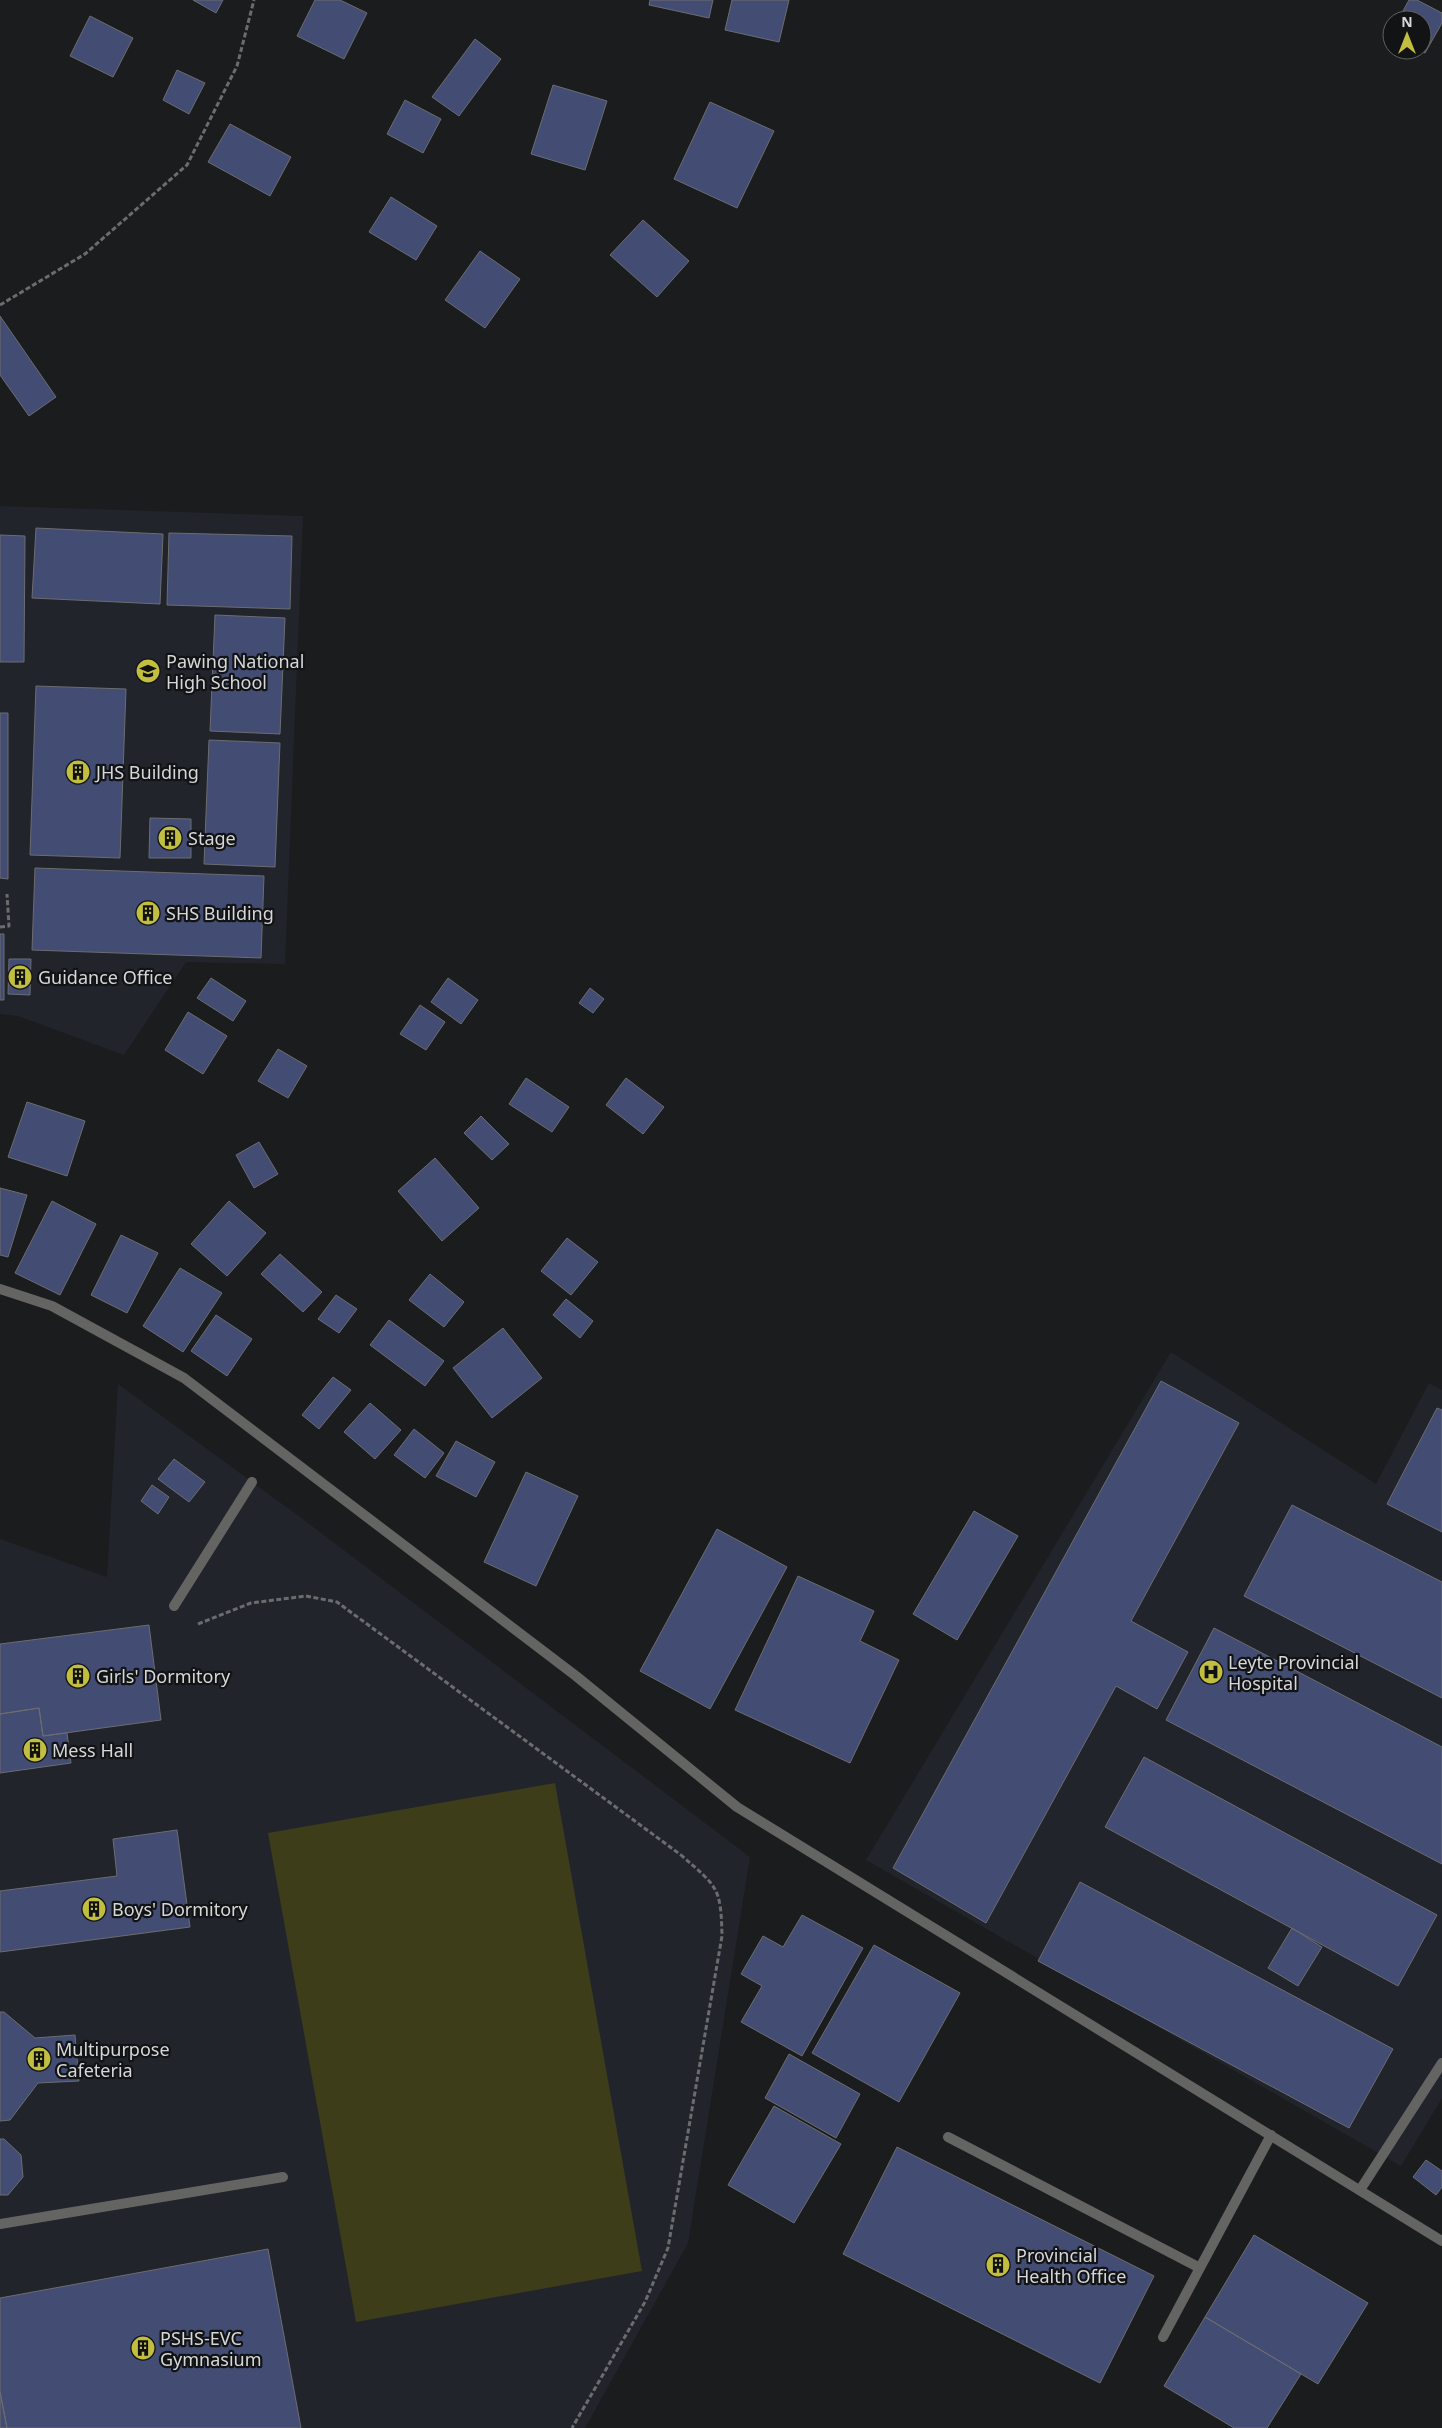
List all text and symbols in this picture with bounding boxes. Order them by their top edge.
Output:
north arrow [1382,10,1432,60]
text: N [1401,12,1413,31]
place label: Pawing National High School [166,649,304,694]
school or university icon: Pawing National High School [135,658,161,684]
building icon: JHS Building [65,759,91,785]
place label: JHS Building [94,760,199,784]
building icon: Stage [157,825,183,851]
place label: Stage [188,826,236,850]
building icon: SHS Building [135,900,161,926]
place label: SHS Building [166,901,274,925]
building icon: Guidance Office [7,964,33,990]
place label: Guidance Office [38,965,173,989]
place label: Leyte Provincial Hospital [1228,1650,1359,1695]
hospital icon: Leyte Provincial Hospital [1198,1659,1224,1685]
building icon: Girls' Dormitory [65,1663,91,1689]
place label: Girls' Dormitory [96,1664,231,1688]
building icon: Mess Hall [22,1737,48,1763]
place label: Mess Hall [52,1738,133,1762]
building icon: Boys' Dormitory [81,1896,107,1922]
place label: Boys' Dormitory [112,1897,249,1921]
place label: Multipurpose Cafeteria [56,2037,170,2082]
building icon: Multipurpose Cafeteria [26,2046,52,2072]
place label: Provincial Health Office [1016,2243,1126,2288]
building icon: Provincial Health Office [985,2252,1011,2278]
place label: PSHS-EVC Gymnasium [160,2326,262,2371]
building icon: PSHS-EVC Gymnasium [130,2335,156,2361]

